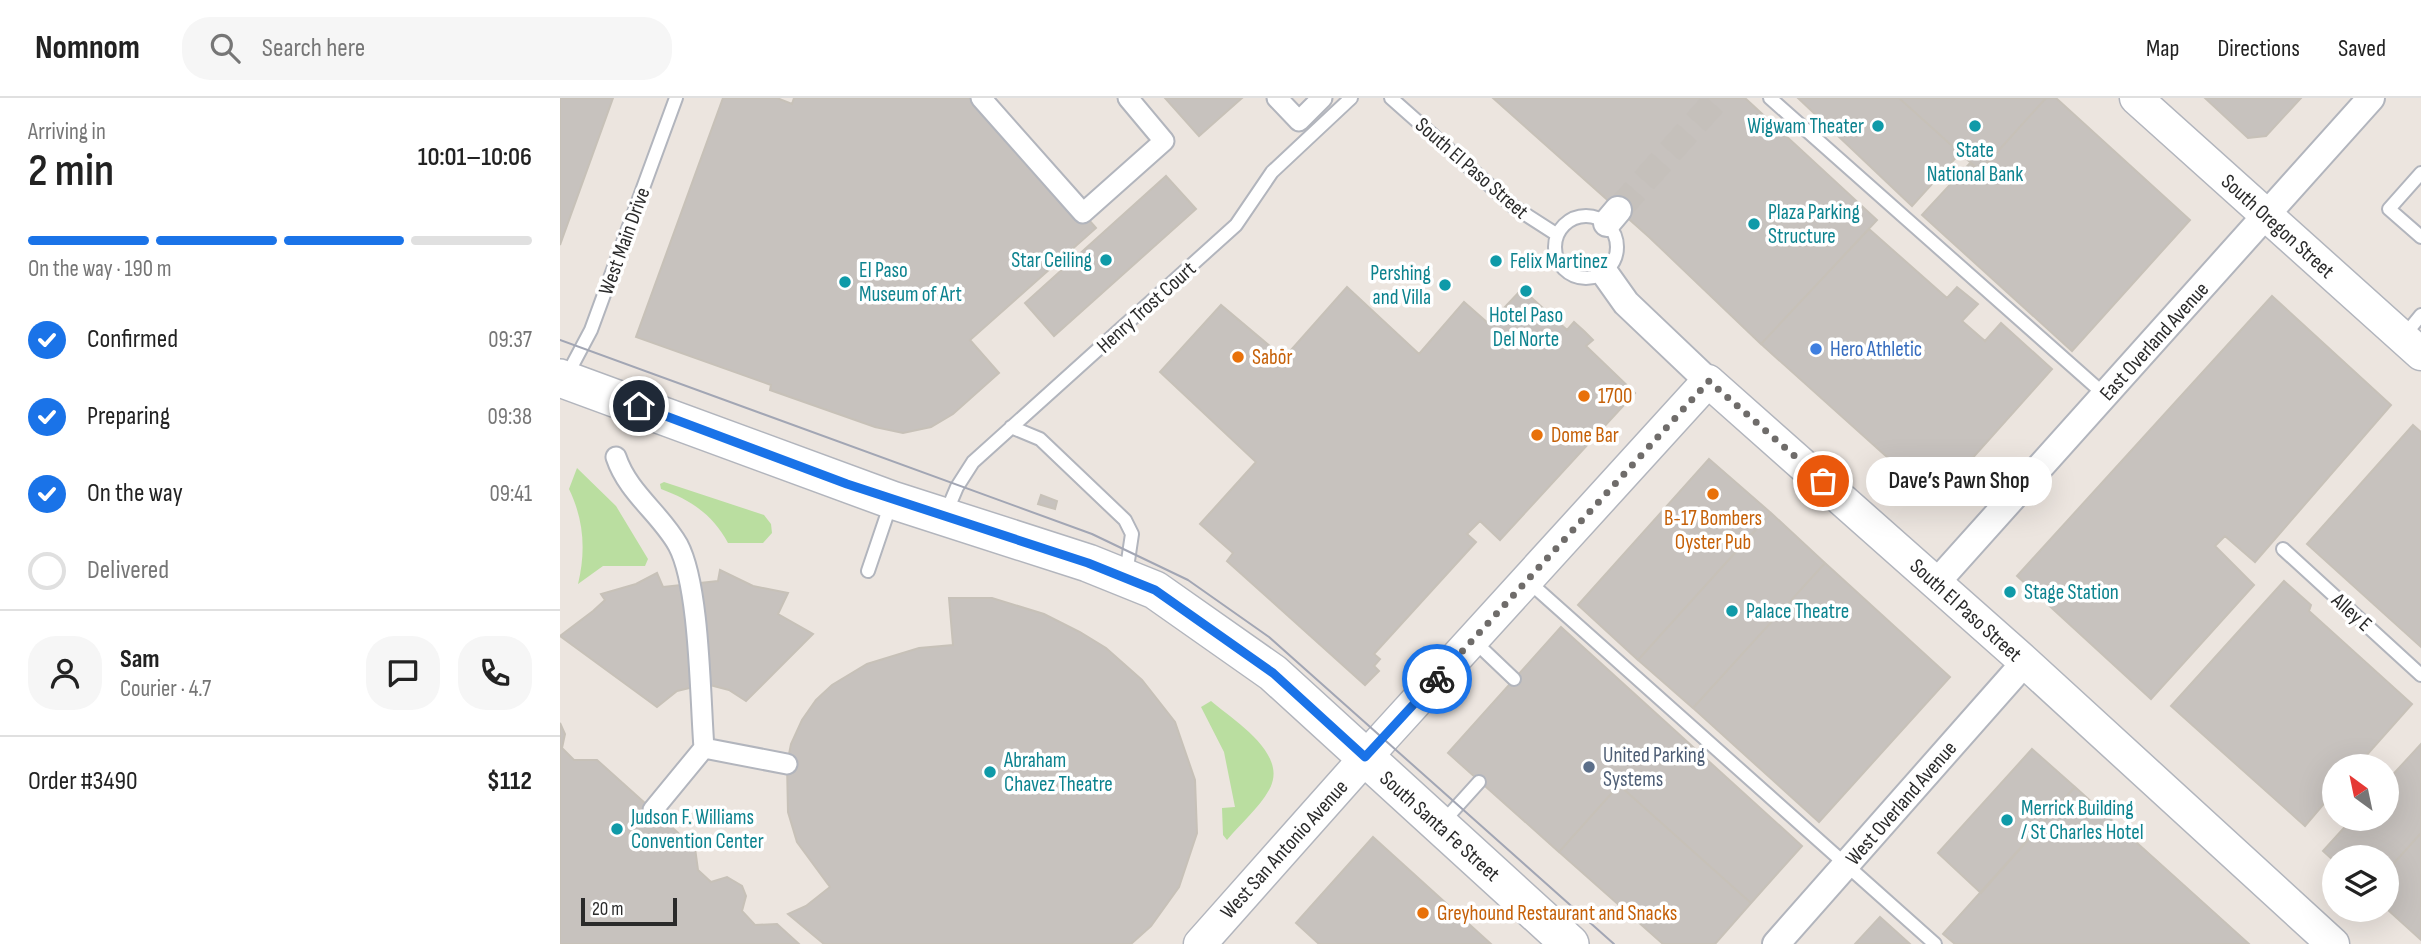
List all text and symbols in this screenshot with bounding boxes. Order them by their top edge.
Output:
search box [182,17,672,80]
text: Nomnom [35,28,140,68]
icon: search [206,29,244,67]
text: Search here [262,33,365,64]
text: Map [2146,34,2179,63]
text: Directions [2217,34,2300,63]
text: Saved [2338,34,2386,63]
street label: South El Paso Street [1410,112,1533,224]
place label: Wigwam Theater [1747,114,1864,139]
text: Arriving in [28,118,106,146]
marker: Wigwam Theater [1870,118,1886,134]
marker: State National Bank [1967,118,1983,134]
place label: State National Bank [1927,138,2023,187]
text: 10:01–10:06 [418,142,532,173]
text: 2 min [28,144,114,199]
street label: South Oregon Street [2216,169,2339,284]
street label: West Main Drive [593,184,655,298]
place label: Plaza Parking Structure [1768,200,1860,249]
marker: Plaza Parking Structure [1746,216,1762,232]
place label: Star Ceiling [1011,248,1092,273]
place label: Felix Martinez [1510,249,1608,274]
marker: Star Ceiling [1098,252,1114,268]
marker: Felix Martinez [1488,253,1504,269]
text: On the way · 190 m [28,255,171,283]
street label: Henry Trost Court [1092,256,1201,358]
place label: El Paso Museum of Art [859,258,962,307]
place label: Pershing and Villa [1370,261,1431,310]
marker: El Paso Museum of Art [837,274,853,290]
marker: Pershing and Villa [1437,277,1453,293]
street label: East Overland Avenue [2095,277,2214,406]
marker: Hotel Paso Del Norte [1518,283,1534,299]
place label: Hotel Paso Del Norte [1489,303,1563,352]
icon: check [28,321,66,359]
text: Confirmed [87,324,178,355]
text: 09:37 [488,326,532,354]
place label: Hero Athletic [1830,337,1922,362]
marker: Hero Athletic [1808,341,1824,357]
place label: Sabōr [1252,345,1293,370]
marker: Sabōr [1230,349,1246,365]
pin [609,376,669,436]
place label: 1700 [1598,384,1632,409]
icon: home [620,387,658,425]
marker: 1700 [1576,388,1592,404]
icon: check [28,398,66,436]
text: Preparing [87,401,170,432]
text: 09:38 [487,403,532,431]
place label: Dome Bar [1551,423,1619,448]
marker: Dome Bar [1529,427,1545,443]
pin [1793,451,1853,511]
callout: Dave’s Pawn Shop [1865,456,2050,506]
icon: bag [1804,462,1842,500]
text: Dave’s Pawn Shop [1888,467,2030,495]
icon: check [28,475,66,513]
text: On the way [87,478,183,509]
text: 09:41 [489,480,532,508]
marker: B-17 Bombers Oyster Pub [1705,486,1721,502]
place label: B-17 Bombers Oyster Pub [1664,506,1762,555]
street label: South El Paso Street [1905,554,2027,667]
text: Delivered [87,555,169,586]
place label: Stage Station [2024,580,2119,605]
marker: Stage Station [2002,584,2018,600]
street label: Alley E [2326,587,2377,637]
place label: Palace Theatre [1746,599,1849,624]
marker: Palace Theatre [1724,603,1740,619]
button: person [28,636,102,710]
button: chat [366,636,440,710]
button: phone [458,636,532,710]
text: Sam [120,644,160,675]
courier [1402,644,1472,714]
icon: bike [1418,660,1456,698]
text: Courier · 4.7 [120,675,211,703]
street label: West Overland Avenue [1841,736,1962,870]
place label: United Parking Systems [1603,743,1705,792]
place label: Abraham Chavez Theatre [1003,748,1113,797]
north arrow [2322,754,2399,831]
map controls [2322,754,2399,922]
marker: United Parking Systems [1581,759,1597,775]
marker: Abraham Chavez Theatre [982,764,998,780]
text: Order #3490 [28,766,138,797]
text: $112 [487,766,532,797]
street label: South Santa Fe Street [1374,766,1505,887]
street label: West San Antonio Avenue [1215,775,1353,924]
place label: Merrick Building / St Charles Hotel [2021,796,2144,845]
place label: Judson F. Williams Convention Center [630,805,764,854]
marker: Merrick Building / St Charles Hotel [1999,812,2015,828]
marker: Judson F. Williams Convention Center [609,821,625,837]
button: layers [2322,845,2399,922]
scale bar [581,895,677,927]
text: 20 m [592,898,624,921]
place label: Greyhound Restaurant and Snacks [1437,901,1677,926]
marker: Greyhound Restaurant and Snacks [1415,905,1431,921]

